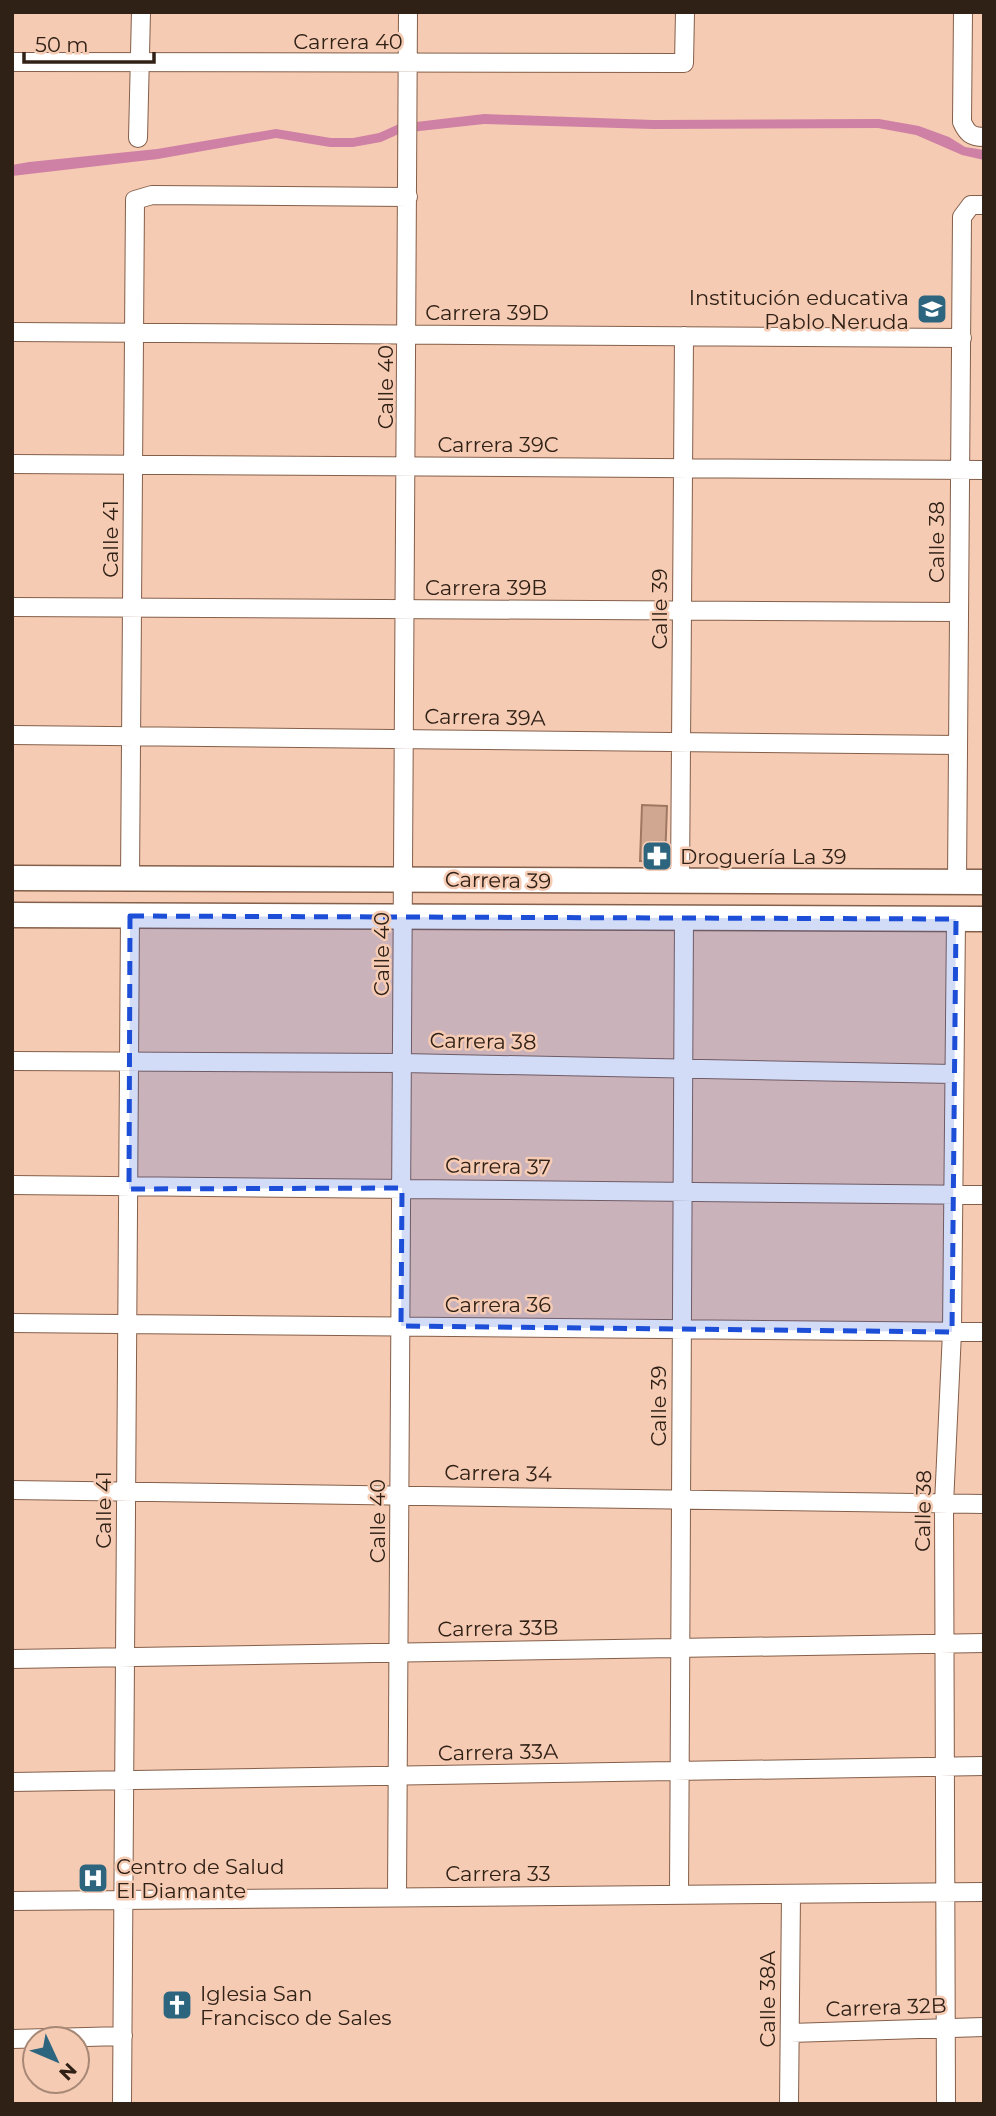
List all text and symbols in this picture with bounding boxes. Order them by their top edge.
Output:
scale bar [24,21,154,65]
street label: Carrera 40 [293,29,403,54]
text: 50 m [35,32,89,57]
place label: Institución educativa Pablo Neruda [689,285,909,334]
school or university icon: Institución educativa Pablo Neruda [915,292,949,326]
street label: Carrera 39D [425,300,549,325]
street label: Calle 40 [373,345,398,429]
street label: Carrera 39C [437,432,559,457]
street label: Calle 41 [98,500,123,578]
street label: Calle 38 [924,501,949,583]
street label: Calle 39 [647,568,672,650]
street label: Carrera 39B [425,575,547,600]
street label: Carrera 39A [424,703,547,731]
pharmacy icon: Droguería La 39 [640,839,674,873]
place label: Droguería La 39 [680,844,847,869]
street label: Carrera 39 [445,867,551,893]
street label: Calle 40 [369,912,394,996]
street label: Carrera 38 [429,1028,537,1054]
street label: Carrera 37 [445,1153,551,1179]
street label: Carrera 36 [445,1292,551,1317]
street label: Calle 39 [646,1365,671,1447]
street label: Carrera 34 [444,1460,552,1486]
street label: Calle 38 [910,1470,936,1552]
street label: Calle 41 [91,1471,116,1549]
street label: Calle 40 [365,1479,390,1563]
street label: Carrera 33B [437,1614,559,1642]
street label: Carrera 33A [438,1738,559,1766]
place label: Centro de Salud El Diamante [116,1854,284,1903]
hospital icon: Centro de Salud El Diamante [76,1861,110,1895]
street label: Carrera 33 [445,1861,551,1886]
street label: Calle 38A [755,1950,780,2047]
place label: Iglesia San Francisco de Sales [200,1981,391,2030]
church icon: Iglesia San Francisco de Sales [160,1988,194,2022]
street label: Carrera 32B [825,1992,947,2022]
north arrow [21,2025,91,2095]
text: N [54,2058,81,2085]

